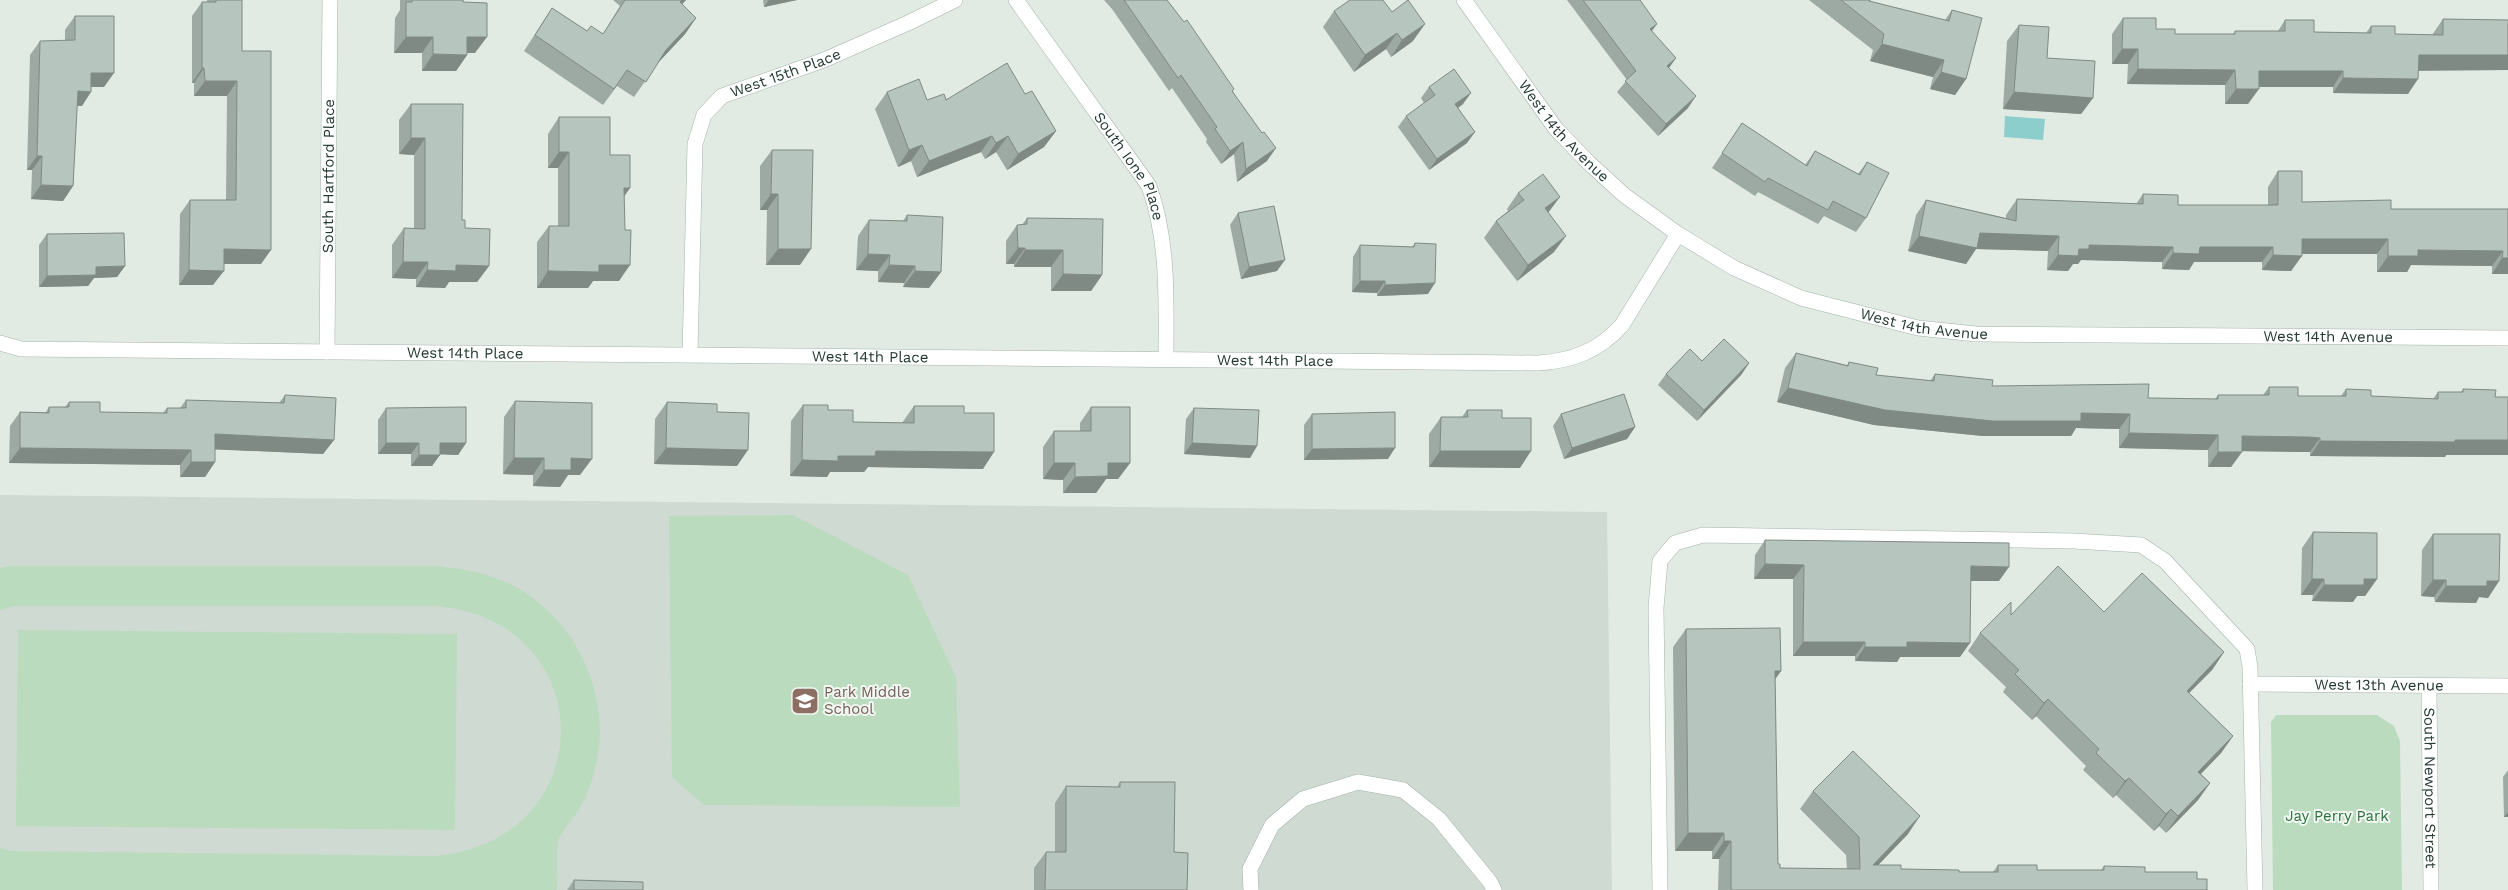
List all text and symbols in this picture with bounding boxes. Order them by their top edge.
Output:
street label: West 15th Place [728,45,844,101]
street label: West 14th Avenue [1515,76,1613,186]
street label: South Hartford Place [319,99,338,253]
street label: South Ione Place [1090,109,1167,222]
street label: West 14th Avenue [1858,305,1988,343]
street label: West 14th Avenue [2263,327,2393,346]
street label: West 14th Place [407,344,524,363]
street label: West 14th Place [812,347,929,366]
street label: West 14th Place [1217,351,1334,370]
street label: West 13th Avenue [2314,675,2444,695]
place label: Park Middle School [824,683,910,718]
school or university icon: Park Middle School [790,686,820,716]
street label: South Newport Street [2420,707,2440,869]
park label: Jay Perry Park [2285,807,2389,825]

